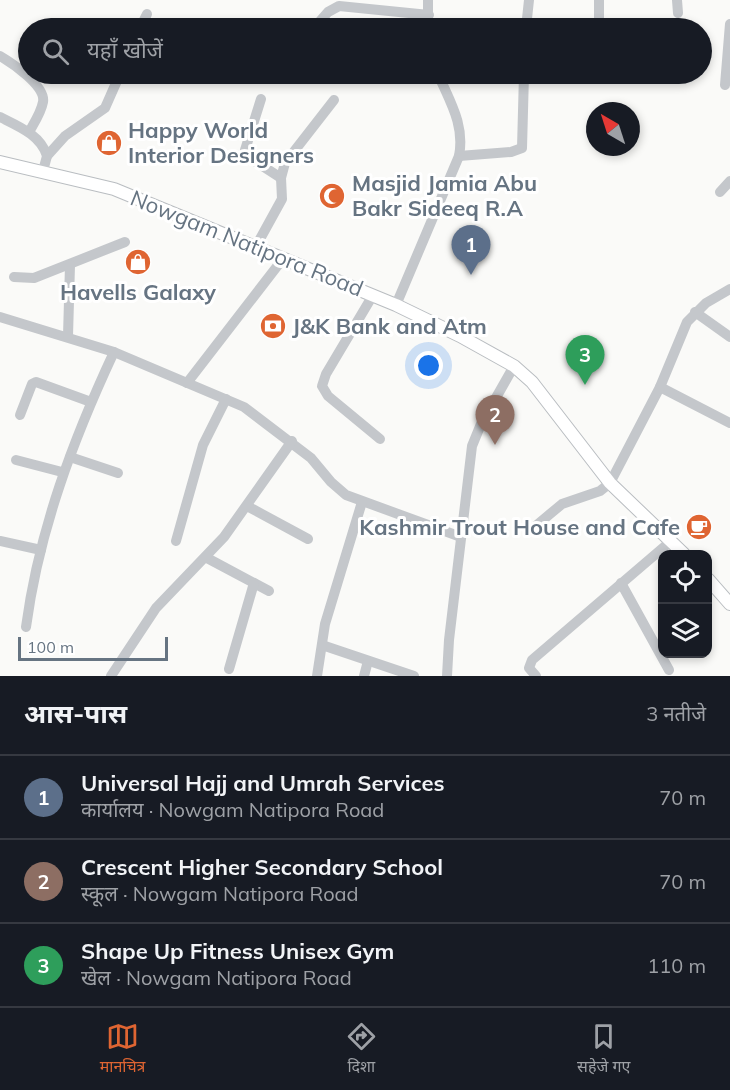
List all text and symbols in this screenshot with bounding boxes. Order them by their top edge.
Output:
search box [18,18,712,84]
icon: search [39,35,72,68]
text: यहाँ खोजें [87,36,163,64]
north arrow [586,102,640,156]
place label: Happy World Interior Designers [128,116,314,169]
shop icon: Happy World Interior Designers [94,128,124,158]
place label: Masjid Jamia Abu Bakr Sideeq R.A [352,169,537,222]
mosque icon: Masjid Jamia Abu Bakr Sideeq R.A [317,181,347,211]
street label: Nowgam Natipora Road [127,183,367,303]
pin: 1 [452,226,490,275]
shop icon: Havells Galaxy [123,247,153,277]
place label: Havells Galaxy [60,278,216,306]
bank icon: J&K Bank and Atm [258,311,288,341]
place label: J&K Bank and Atm [292,312,487,340]
pin: 3 [566,336,604,385]
your location [414,351,443,380]
pin: 2 [476,396,514,445]
cafe icon: Kashmir Trout House and Cafe [684,512,714,542]
place label: Kashmir Trout House and Cafe [359,513,680,541]
map controls [658,550,712,658]
button: locate [658,550,712,604]
button: layers [658,604,712,658]
scale bar [18,634,168,662]
text: 100 m [27,637,74,657]
text: आस-पास [24,697,127,730]
text: 3 नतीजे [646,701,706,726]
text: Universal Hajj and Umrah Services [81,769,445,797]
text: 1 [38,785,50,810]
text: 70 m [659,785,706,810]
text: कार्यालय · Nowgam Natipora Road [81,797,384,822]
text: Crescent Higher Secondary School [81,853,443,881]
text: 2 [38,869,50,894]
text: 70 m [659,869,706,894]
text: स्कूल · Nowgam Natipora Road [81,881,359,906]
text: Shape Up Fitness Unisex Gym [81,937,394,965]
text: 3 [38,953,50,978]
text: 110 m [647,953,706,978]
text: खेल · Nowgam Natipora Road [81,965,352,990]
tab: मानचित्र [100,1020,145,1079]
tab: दिशा [345,1020,378,1079]
tab: सहेजे गए [577,1020,630,1079]

